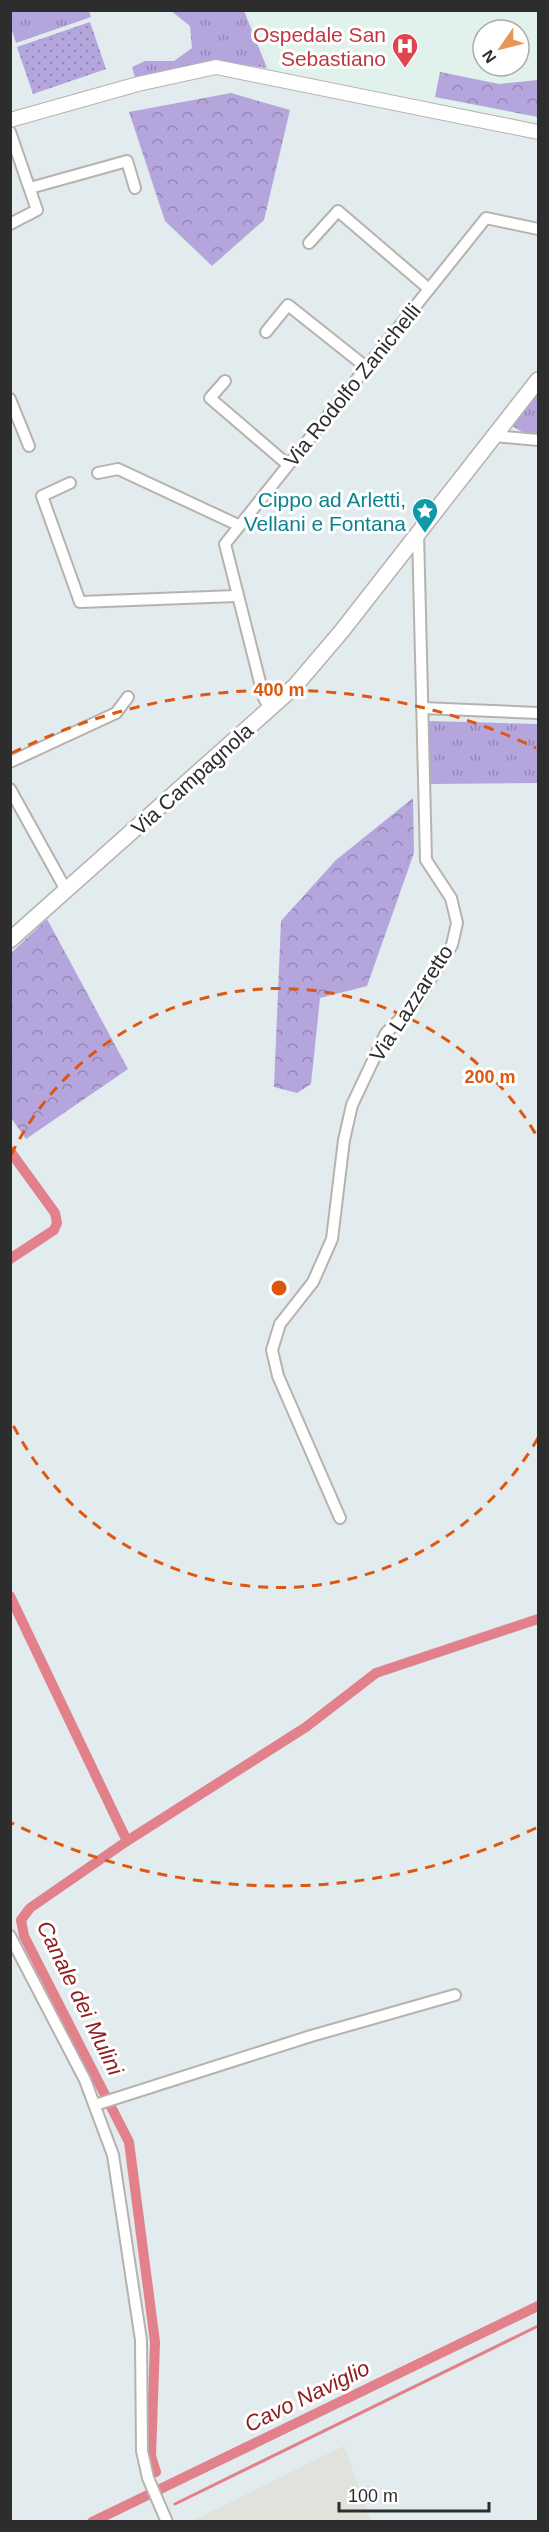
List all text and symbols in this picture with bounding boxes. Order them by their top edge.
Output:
north arrow [471,18,531,78]
place label: Ospedale San Sebastiano [253,23,386,70]
hospital icon: Ospedale San Sebastiano [390,31,420,69]
text: N [479,47,499,66]
street label: Via Rodolfo Zanichelli [279,299,425,471]
place label: Cippo ad Arletti, Vellani e Fontana [244,488,406,535]
place icon: Cippo ad Arletti, Vellani e Fontana [410,496,440,534]
text: 400 m [253,680,305,700]
street label: Via Campagnola [127,718,257,839]
street label: Via Lazzaretto [365,941,457,1065]
text: 200 m [464,1067,516,1087]
centre of rings [269,1278,289,1298]
water label: Canale dei Mulini [32,1917,129,2080]
water label: Cavo Naviglio [241,2355,373,2437]
scale bar [339,2475,489,2513]
text: 100 m [348,2486,398,2506]

